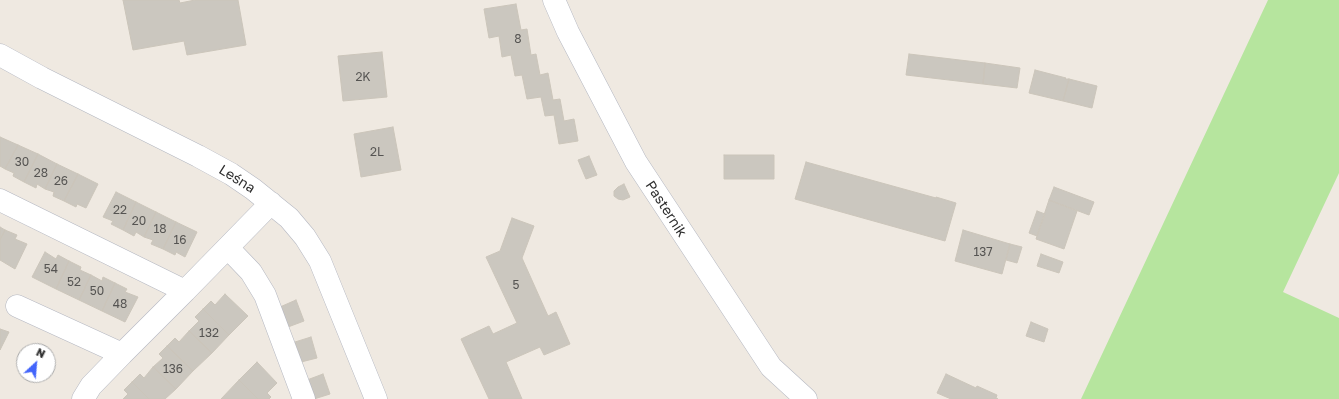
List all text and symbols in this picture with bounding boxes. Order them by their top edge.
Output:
house number: 8 [514,32,522,46]
house number: 2K [355,70,371,84]
house number: 2L [370,145,384,159]
house number: 30 [15,155,29,169]
street label: Leśna [216,161,258,197]
house number: 28 [34,166,48,180]
house number: 26 [54,174,68,188]
street label: Pasternik [642,178,690,240]
house number: 22 [113,203,127,217]
house number: 20 [132,214,146,228]
house number: 18 [153,222,167,236]
house number: 16 [173,233,187,247]
house number: 137 [973,245,993,259]
house number: 54 [44,262,58,276]
house number: 52 [67,275,81,289]
house number: 5 [513,278,519,292]
house number: 50 [90,284,104,298]
house number: 48 [113,297,127,311]
house number: 132 [199,326,219,340]
north arrow [16,343,56,383]
text: N [34,345,48,360]
house number: 136 [163,362,183,376]

